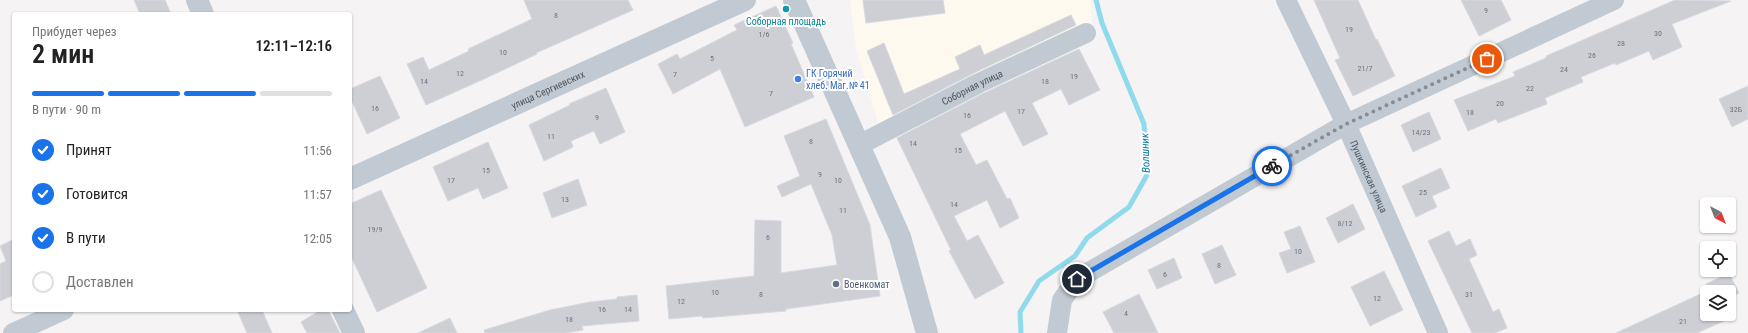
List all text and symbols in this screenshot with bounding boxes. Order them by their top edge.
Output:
marker: Соборная площадь [781,4,791,14]
house number: 9 [1484,6,1488,15]
house number: 8 [554,11,558,20]
place label: Соборная площадь [746,16,826,27]
text: Прибудет через [32,24,117,39]
house number: 19 [1345,25,1353,34]
house number: 30 [1654,29,1662,38]
house number: 1/6 [759,30,769,39]
text: 12:11–12:16 [255,37,332,55]
text: 2 мин [32,39,94,69]
house number: 28 [1617,39,1625,48]
pin [1470,42,1504,76]
house number: 10 [499,48,507,57]
icon: bag [1476,48,1498,70]
house number: 26 [1588,51,1596,60]
house number: 5 [710,54,714,63]
house number: 21/7 [1358,64,1372,73]
house number: 24 [1560,65,1568,74]
street label: улица Сергиевских [509,68,587,111]
place label: ГК Горячий хлеб. Маг.№ 41 [806,68,870,91]
street label: Соборная улица [940,68,1005,107]
house number: 12 [456,69,464,78]
house number: 7 [673,70,677,79]
house number: 19 [1070,72,1078,81]
marker: ГК Горячий хлеб. Маг.№ 41 [793,74,803,84]
house number: 14 [420,77,428,86]
house number: 18 [1041,77,1049,86]
house number: 22 [1526,84,1534,93]
house number: 7 [769,89,773,98]
house number: 20 [1496,99,1504,108]
text: В пути · 90 m [32,102,101,117]
house number: 16 [371,104,379,113]
house number: 32Б [1730,105,1743,114]
house number: 17 [1017,107,1025,116]
house number: 18 [1466,108,1474,117]
house number: 16 [963,111,971,120]
house number: 9 [595,113,599,122]
house number: 14/23 [1412,128,1430,137]
house number: 11 [547,132,555,141]
water label: Волшник [1138,132,1153,173]
house number: 8 [809,137,813,146]
icon: check [32,139,54,161]
house number: 14 [909,139,917,148]
street label: Пушкинская улица [1348,139,1389,215]
text: Принят [66,141,112,159]
text: 11:56 [303,143,332,158]
house number: 15 [954,146,962,155]
courier [1252,146,1292,186]
icon: bike [1261,155,1283,177]
house number: 15 [482,166,490,175]
house number: 9 [818,170,822,179]
house number: 17 [447,176,455,185]
house number: 10 [834,176,842,185]
icon: check [32,183,54,205]
text: Готовится [66,185,128,203]
text: 11:57 [303,187,332,202]
house number: 25 [1419,188,1427,197]
house number: 13 [561,195,569,204]
north arrow [1700,197,1736,233]
map controls [1700,197,1736,321]
house number: 14 [950,200,958,209]
house number: 11 [839,206,847,215]
house number: 8/12 [1338,219,1352,228]
house number: 19/9 [368,225,382,234]
icon: check [32,227,54,249]
text: В пути [66,229,106,247]
text: 12:05 [303,231,332,246]
house number: 6 [766,233,770,242]
button: locate [1700,241,1736,277]
house number: 10 [1294,247,1302,256]
house number: 8 [1217,261,1221,270]
pin [1060,262,1094,296]
icon: home [1066,268,1088,290]
house number: 6 [1163,270,1167,279]
text: Доставлен [66,273,134,291]
marker: Военкомат [831,279,841,289]
place label: Военкомат [844,279,889,290]
button: layers [1700,285,1736,321]
house number: 10 [711,288,719,297]
house number: 8 [759,290,763,299]
house number: 31 [1465,290,1473,299]
house number: 12 [1373,294,1381,303]
house number: 12 [677,297,685,306]
house number: 16 [598,305,606,314]
house number: 14 [624,305,632,314]
house number: 4 [1124,309,1128,318]
house number: 18 [565,315,573,324]
house number: 21 [1679,317,1687,326]

